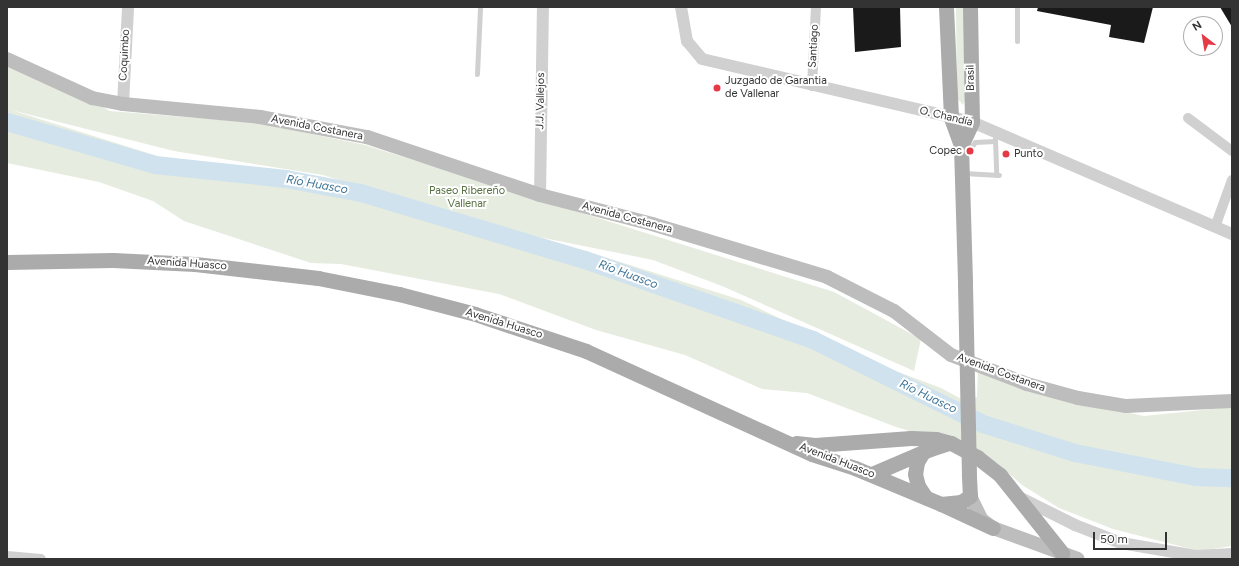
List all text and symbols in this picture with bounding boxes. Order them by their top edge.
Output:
north arrow [1183,16,1223,56]
text: N [1190,18,1204,34]
street label: Santiago [806,24,822,68]
street label: Coquimbo [117,29,133,81]
street label: Brasil [964,65,978,91]
street label: J.J. Vallejos [534,73,548,129]
place label: Juzgado de Garantia de Vallenar [725,75,827,101]
marker: Juzgado de Garantia de Vallenar [712,83,722,93]
street label: O. Chandía [918,104,974,130]
street label: Avenida Costanera [270,113,364,143]
place label: Copec [929,144,962,158]
marker: Copec [965,146,975,156]
place label: Punto [1014,147,1043,161]
marker: Punto [1001,149,1011,159]
water label: Río Huasco [285,173,349,197]
park label: Paseo Ribereño Vallenar [429,185,505,211]
street label: Avenida Costanera [580,200,674,236]
street label: Avenida Huasco [147,255,227,273]
water label: Río Huasco [596,258,660,292]
street label: Avenida Huasco [464,306,544,342]
street label: Avenida Costanera [955,351,1047,395]
water label: Río Huasco [897,377,959,417]
street label: Avenida Huasco [797,441,877,481]
scale bar [1095,524,1169,550]
text: 50 m [1100,532,1128,546]

